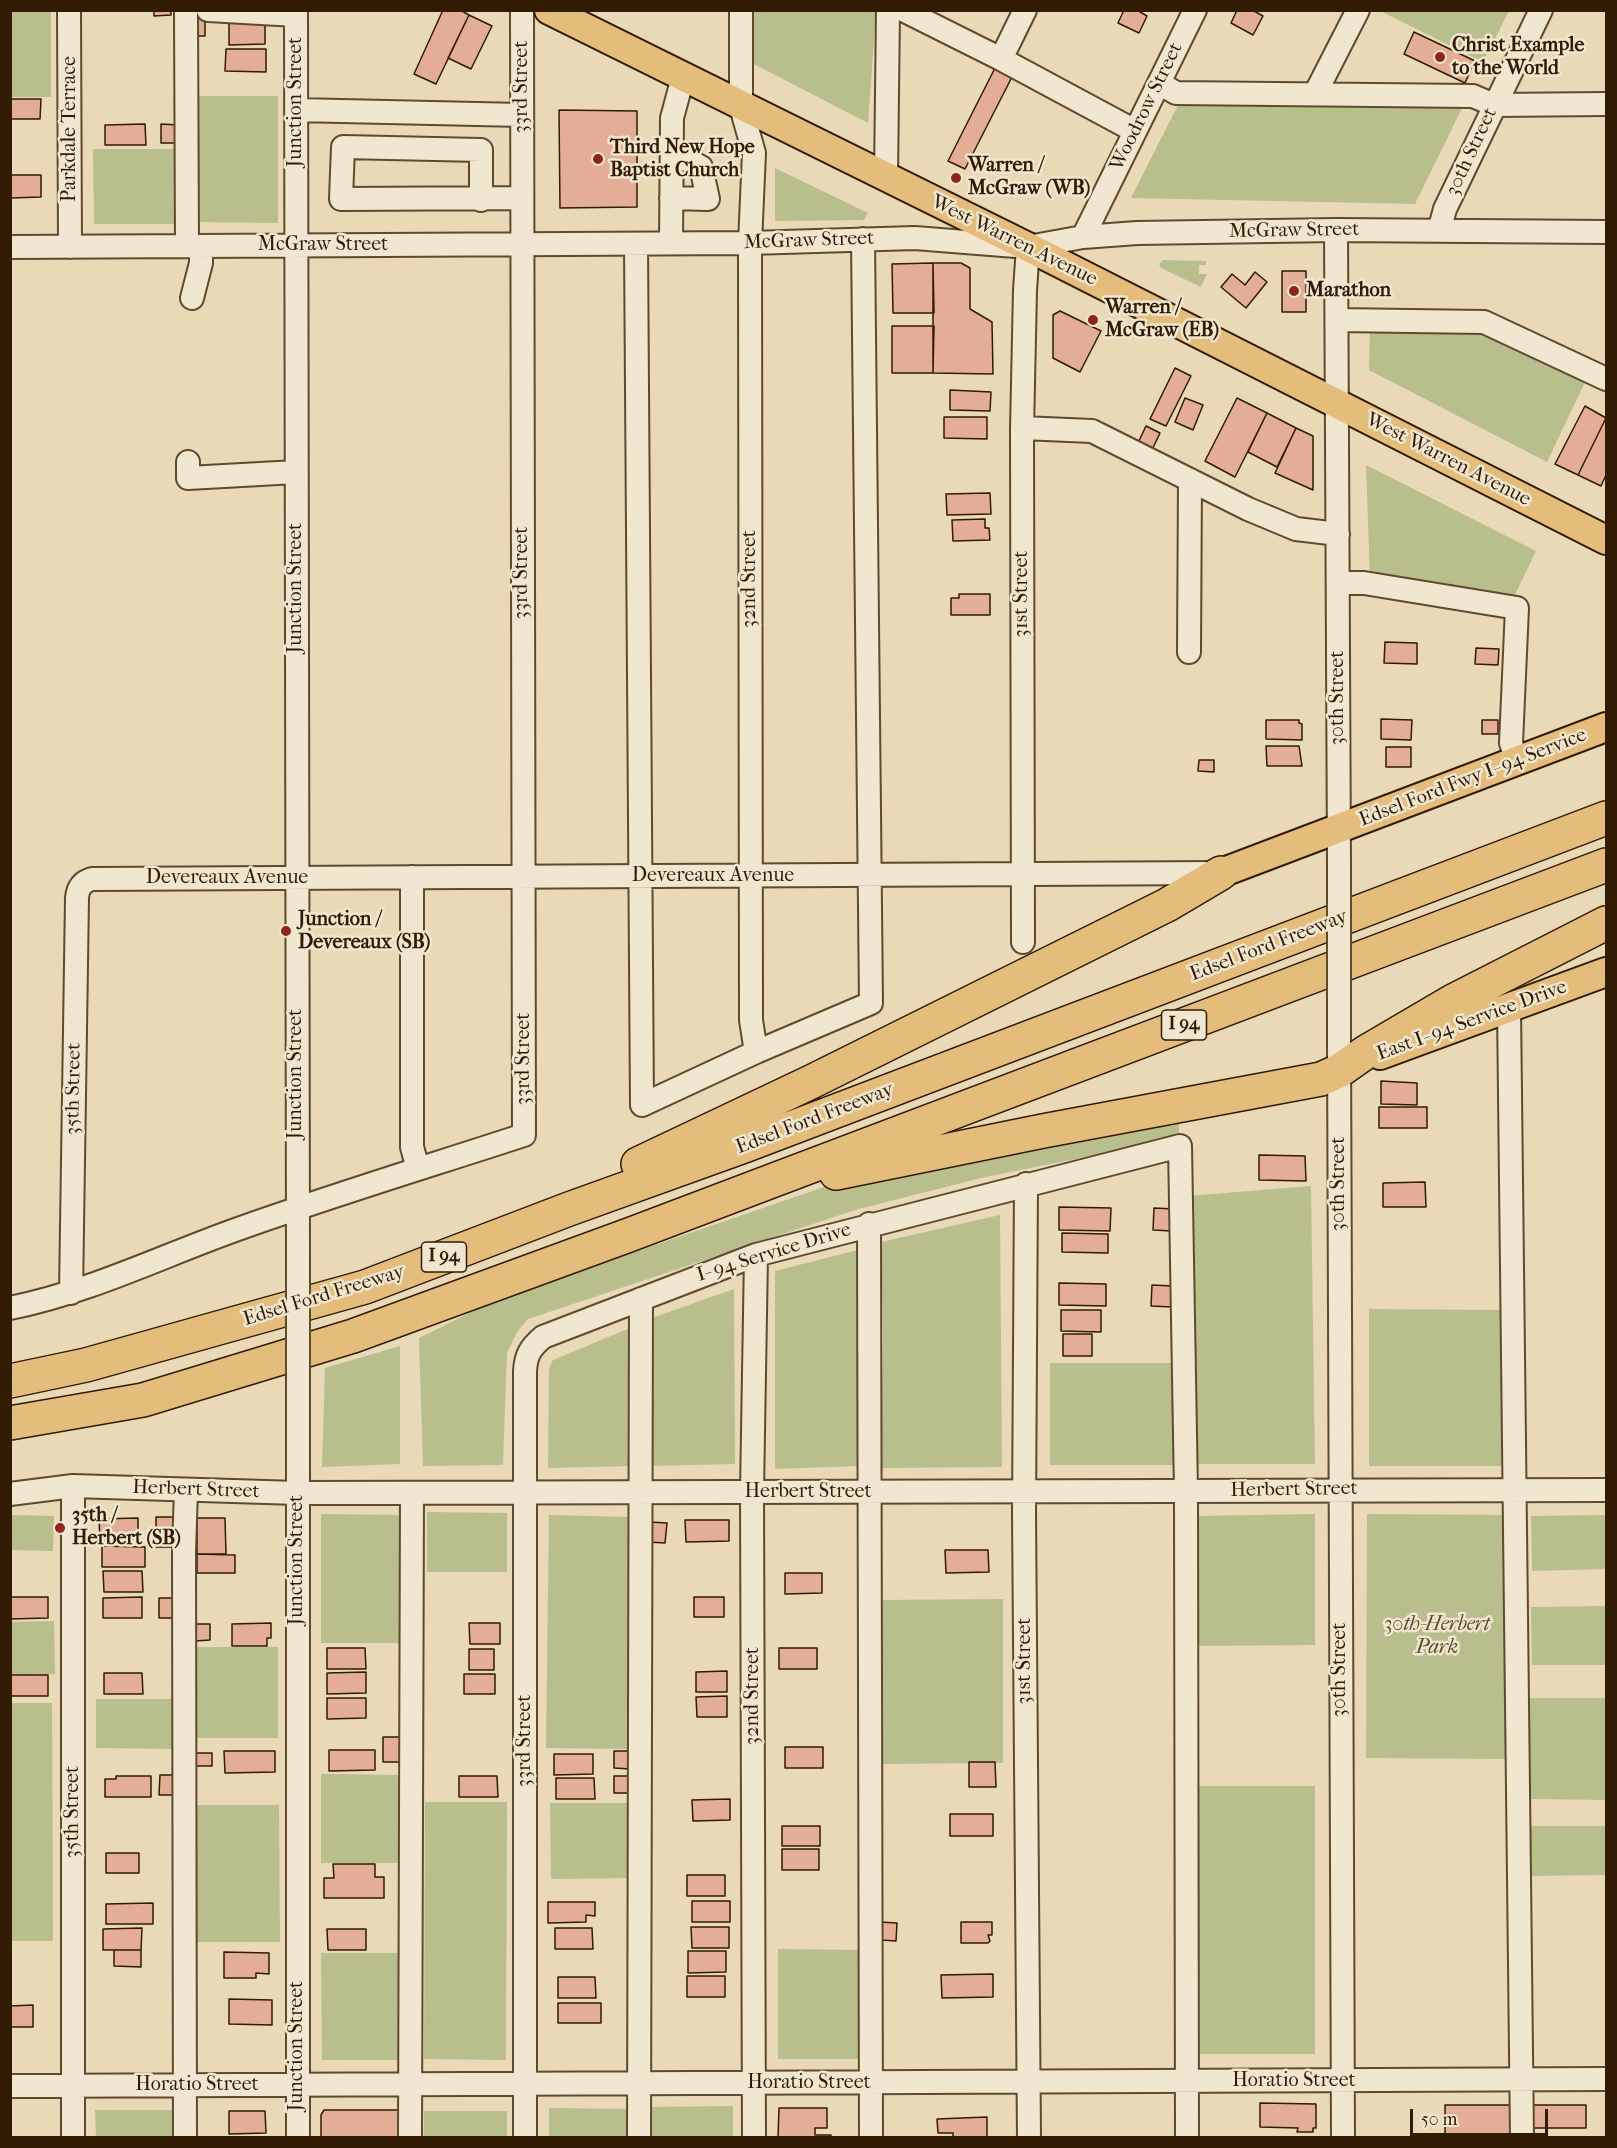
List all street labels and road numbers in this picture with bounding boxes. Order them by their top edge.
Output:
street label: Junction Street [284,37,308,167]
street label: Woodrow Street [1106,39,1188,175]
street label: 33rd Street [510,41,534,133]
street label: Parkdale Terrace [58,56,82,202]
street label: 30th Street [1441,104,1503,200]
street label: West Warren Avenue [927,190,1101,292]
street label: McGraw Street [1229,218,1359,244]
street label: McGraw Street [743,227,875,255]
street label: McGraw Street [258,233,388,257]
street label: West Warren Avenue [1362,408,1534,512]
street label: Junction Street [284,523,308,653]
street label: 33rd Street [510,527,534,619]
street label: 32nd Street [738,530,762,628]
street label: 31st Street [1010,551,1034,637]
street label: 30th Street [1326,651,1350,745]
street label: Edsel Ford Fwy I- 94 Service [1356,723,1590,833]
street label: Devereaux Avenue [632,864,794,888]
street label: Devereaux Avenue [146,866,308,890]
street label: Edsel Ford Freeway [1187,905,1351,987]
street label: East I- 94 Service Drive [1374,975,1570,1067]
street label: Junction Street [284,1009,308,1139]
road number: I 94 [1162,1010,1206,1040]
street label: 33rd Street [512,1013,536,1105]
street label: 35th Street [61,1043,87,1135]
street label: Edsel Ford Freeway [733,1078,897,1160]
street label: 30th Street [1327,1137,1351,1231]
street label: I- 94 Service Drive [694,1218,854,1288]
road number: I 94 [422,1242,466,1272]
street label: Edsel Ford Freeway [241,1260,407,1332]
street label: Herbert Street [132,1476,260,1504]
street label: Herbert Street [1230,1477,1358,1503]
street label: Herbert Street [744,1480,872,1504]
street label: Junction Street [285,1495,309,1625]
street label: 31st Street [1013,1618,1037,1704]
street label: 30th Street [1328,1623,1352,1717]
street label: 32nd Street [741,1647,765,1745]
street label: 33rd Street [513,1695,537,1787]
street label: 35th Street [61,1766,85,1858]
street label: Junction Street [285,1981,309,2111]
street label: Horatio Street [1232,2069,1356,2093]
street label: Horatio Street [747,2071,871,2095]
street label: Horatio Street [135,2073,259,2097]

